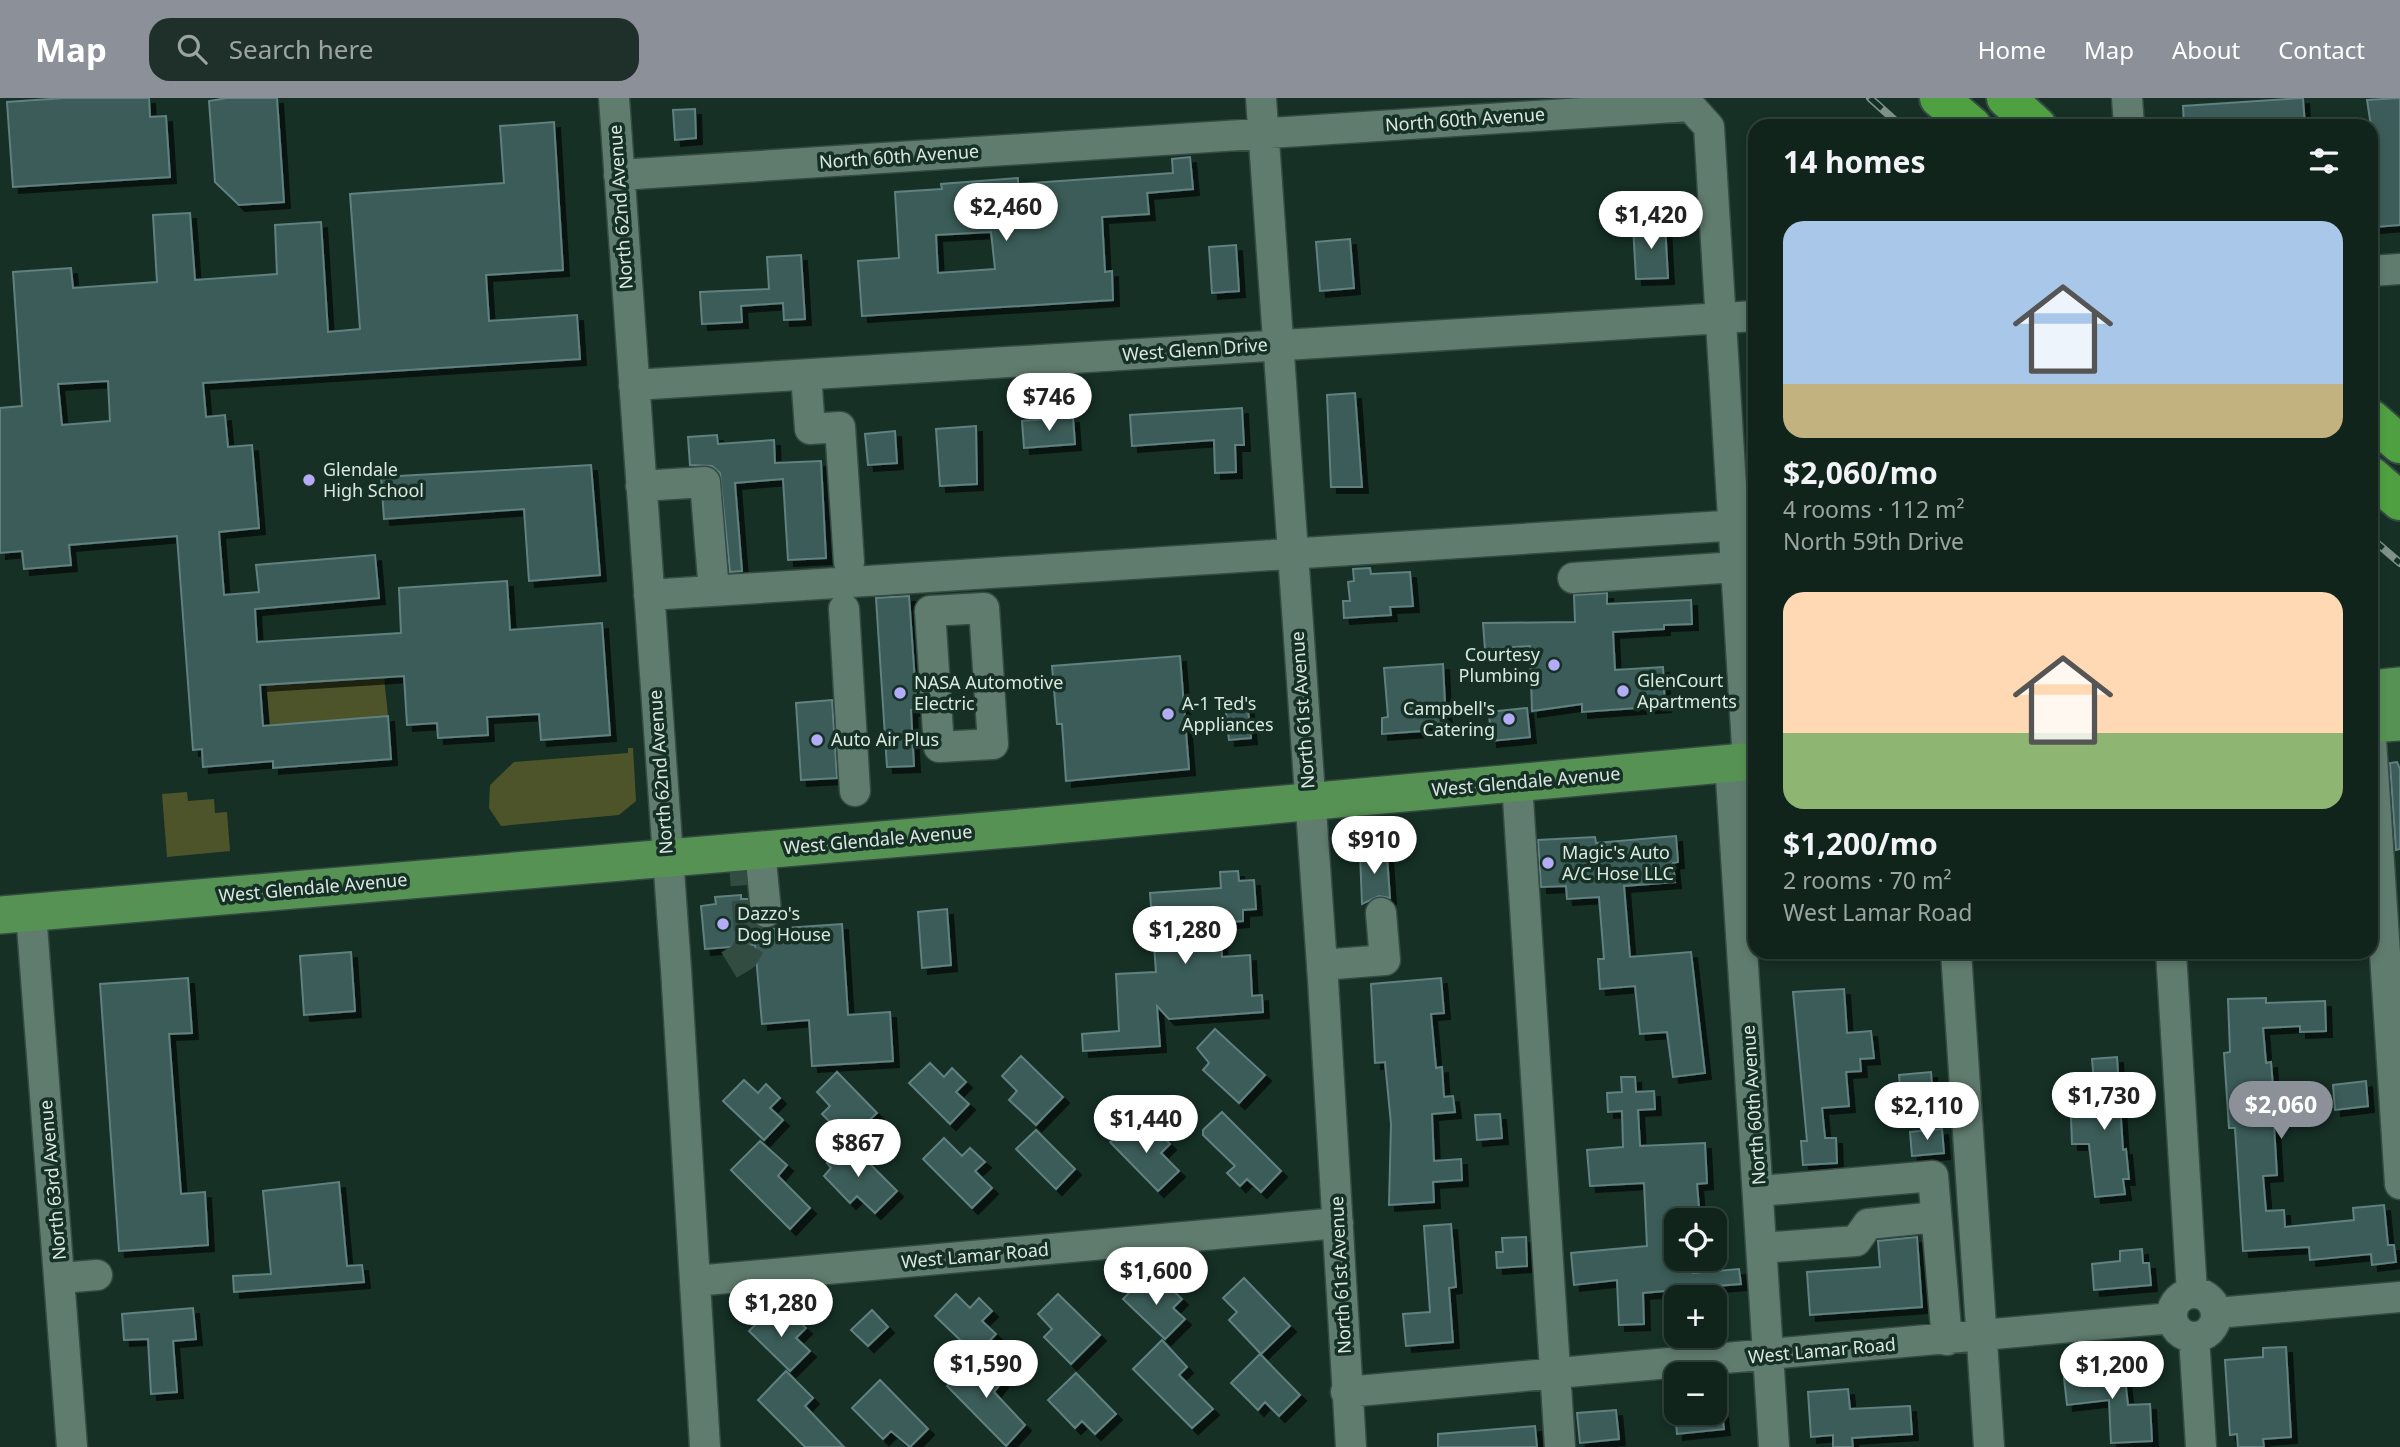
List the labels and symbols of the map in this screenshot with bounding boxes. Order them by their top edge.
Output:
street label: North 60th Avenue [1384,101,1546,137]
street label: North 62nd Avenue [602,124,638,290]
street label: North 60th Avenue [818,138,980,174]
pin: $2,460 [949,184,1063,243]
pin: $1,420 [1594,192,1708,251]
street label: West Glenn Drive [1121,332,1268,366]
pin: $746 [1008,374,1090,433]
place label: Glendale High School [323,457,424,502]
marker: Glendale High School [301,472,317,488]
street label: North 61st Avenue [1285,630,1319,790]
place label: Courtesy Plumbing [1459,642,1541,687]
marker: Courtesy Plumbing [1546,657,1562,673]
place label: GlenCourt Apartments [1637,668,1737,713]
place label: NASA Automotive Electric [914,670,1063,715]
marker: GlenCourt Apartments [1615,683,1631,699]
marker: NASA Automotive Electric [892,685,908,701]
street label: North 62nd Avenue [642,689,678,855]
place label: A-1 Ted's Appliances [1182,691,1274,736]
place label: Campbell's Catering [1403,696,1495,741]
marker: A-1 Ted's Appliances [1160,706,1176,722]
marker: Campbell's Catering [1501,711,1517,727]
place label: Auto Air Plus [831,727,939,751]
marker: Auto Air Plus [809,732,825,748]
street label: West Glendale Avenue [1431,761,1621,801]
pin: $910 [1333,816,1415,876]
street label: West Glendale Avenue [783,819,973,859]
place label: Magic's Auto A/C Hose LLC [1562,840,1674,885]
marker: Magic's Auto A/C Hose LLC [1540,855,1556,871]
street label: West Glendale Avenue [218,867,408,907]
place label: Dazzo's Dog House [737,901,831,946]
pin: $1,280 [1128,906,1242,966]
marker: Dazzo's Dog House [715,916,731,932]
street label: North 60th Avenue [1735,1024,1771,1186]
pin: $1,730 [2047,1072,2161,1132]
pin: $2,110 [1870,1082,1984,1142]
pin: $2,060 [2224,1082,2338,1141]
pin: $1,440 [1089,1096,1203,1155]
street label: North 63rd Avenue [33,1099,71,1261]
pin: $867 [817,1119,899,1179]
street label: North 61st Avenue [1324,1196,1356,1355]
street label: West Lamar Road [900,1237,1050,1273]
pin: $1,600 [1099,1248,1213,1307]
pin: $1,280 [724,1280,838,1339]
street label: West Lamar Road [1747,1332,1897,1368]
pin: $1,590 [929,1340,1043,1400]
pin: $1,200 [2055,1342,2169,1401]

